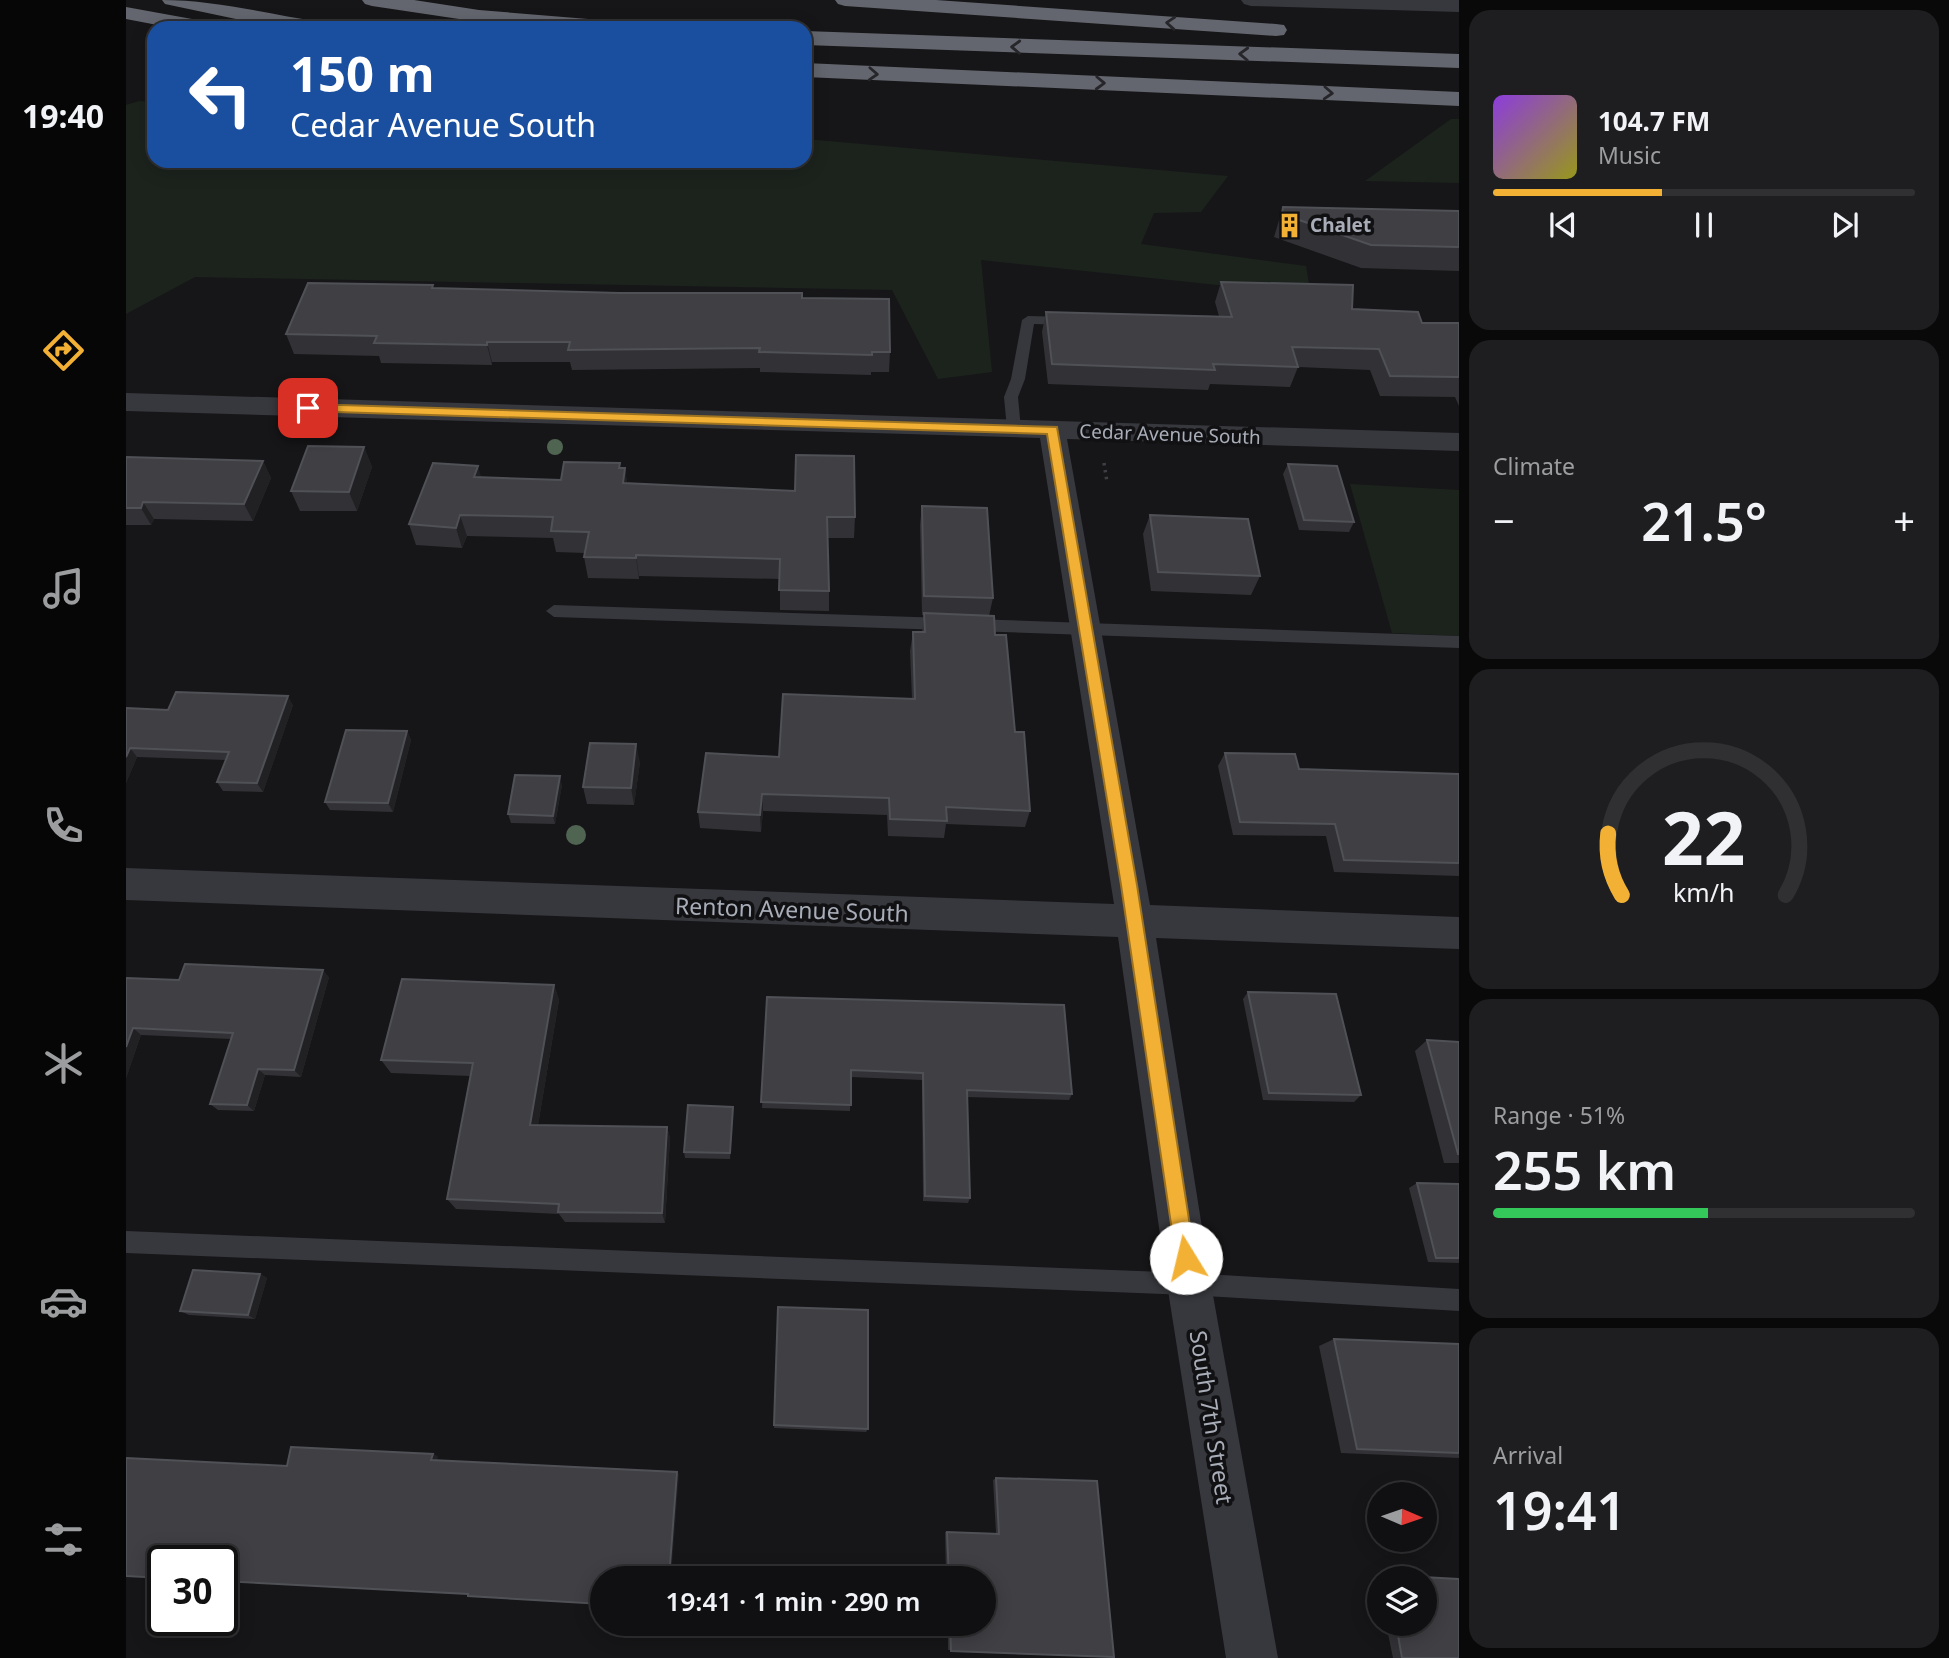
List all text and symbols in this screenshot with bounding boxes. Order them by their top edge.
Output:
one-way arrow [1165,15,1176,30]
one-way arrow [1011,39,1022,54]
text: 150 m [290,40,435,106]
one-way arrow [1238,46,1249,61]
icon: left [175,49,266,140]
one-way arrow [868,66,879,81]
one-way arrow [1095,75,1106,90]
one-way arrow [1323,86,1334,101]
text: 19:40 [22,94,104,137]
text: Cedar Avenue South [290,103,596,146]
text: 104.7 FM [1598,103,1710,139]
text: Music [1598,139,1661,171]
icon: previous [1544,206,1582,244]
icon: pause [1685,206,1723,244]
icon: next [1826,206,1864,244]
building icon: Chalet [1276,211,1304,239]
place label: Chalet [1310,212,1371,238]
icon: directions [39,326,88,375]
pin [278,378,338,438]
icon: arrive [289,389,327,427]
street label: Cedar Avenue South [1079,418,1261,450]
text: Climate [1493,450,1575,482]
text: 21.5° [1641,485,1767,556]
text: − [1493,494,1515,546]
text: + [1893,494,1915,546]
icon: music [39,564,88,613]
text: 22 [1662,787,1746,886]
icon: phone [39,801,88,850]
text: km/h [1673,875,1735,909]
street label: Renton Avenue South [675,889,909,929]
icon: climate [39,1039,88,1088]
text: Range · 51% [1493,1099,1625,1131]
text: 255 km [1493,1134,1676,1205]
position arrow [1149,1221,1223,1295]
icon: car [39,1277,88,1326]
street label: South 7th Street [1182,1328,1242,1506]
text: Arrival [1493,1439,1563,1471]
text: 19:41 [1493,1474,1626,1545]
north arrow [1367,1482,1437,1552]
map controls [1367,1482,1437,1636]
icon: filters [39,1515,88,1564]
speed limit sign: 30 [147,1545,238,1636]
button: layers [1367,1566,1437,1636]
text: 19:41 · 1 min · 290 m [666,1583,920,1619]

